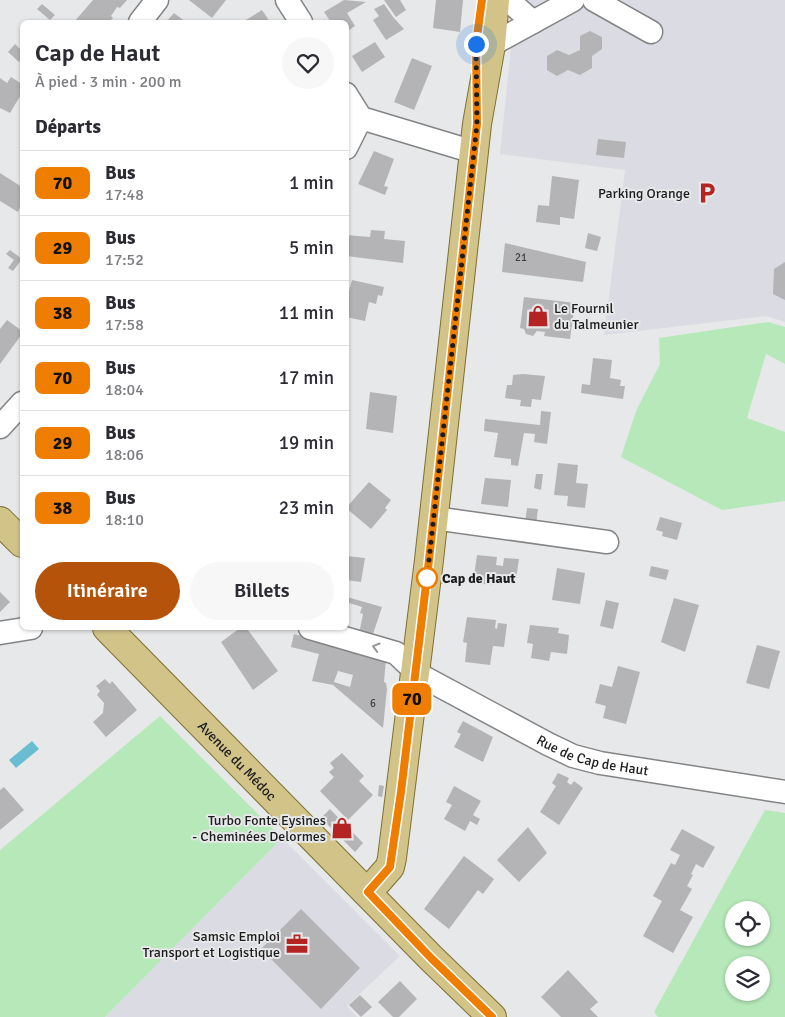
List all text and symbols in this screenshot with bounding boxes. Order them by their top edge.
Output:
your location [464,32,489,57]
button: heart [282,37,334,89]
text: Cap de Haut [35,38,160,68]
text: À pied · 3 min · 200 m [35,72,182,92]
text: Départs [35,115,101,139]
text: Bus [105,161,136,185]
text: 1 min [289,171,334,195]
text: 70 [53,172,72,194]
parking icon: Parking Orange [694,180,720,206]
text: 17:48 [105,185,144,205]
place label: Parking Orange [598,185,690,202]
text: Bus [105,226,136,250]
text: 5 min [289,236,334,260]
text: 29 [53,237,72,259]
text: 17:52 [105,250,144,270]
house number: 21 [515,251,527,264]
text: Bus [105,291,136,315]
place label: Le Fournil du Talmeunier [554,300,639,333]
text: 11 min [279,301,334,325]
text: 38 [53,302,72,324]
shop icon: Le Fournil du Talmeunier [525,303,551,329]
text: 17:58 [105,315,144,335]
text: Bus [105,356,136,380]
text: 17 min [279,366,334,390]
text: 70 [53,367,72,389]
text: 18:04 [105,380,144,400]
text: Bus [105,421,136,445]
text: 19 min [279,431,334,455]
text: 29 [53,432,72,454]
text: 18:06 [105,445,144,465]
text: Bus [105,486,136,510]
text: 23 min [279,496,334,520]
text: 38 [53,497,72,519]
text: 18:10 [105,510,144,530]
button: Itinéraire [35,562,180,620]
button: Billets [190,562,334,620]
marker: Cap de Haut [416,567,438,589]
place label: Cap de Haut [442,570,516,587]
one-way arrow [372,643,380,653]
line badge: 70 [390,683,434,715]
text: 70 [402,688,422,710]
house number: 6 [370,697,376,710]
street label: Avenue du Médoc [195,717,280,804]
street label: Rue de Cap de Haut [534,731,650,779]
place label: Turbo Fonte Eysines - Cheminées Delormes [192,812,326,845]
shop icon: Turbo Fonte Eysines - Cheminées Delormes [329,815,355,841]
map controls [725,901,770,1001]
button: locate [725,901,770,946]
place label: Samsic Emploi Transport et Logistique [142,928,280,961]
office icon: Samsic Emploi Transport et Logistique [284,931,310,957]
button: layers [725,956,770,1001]

